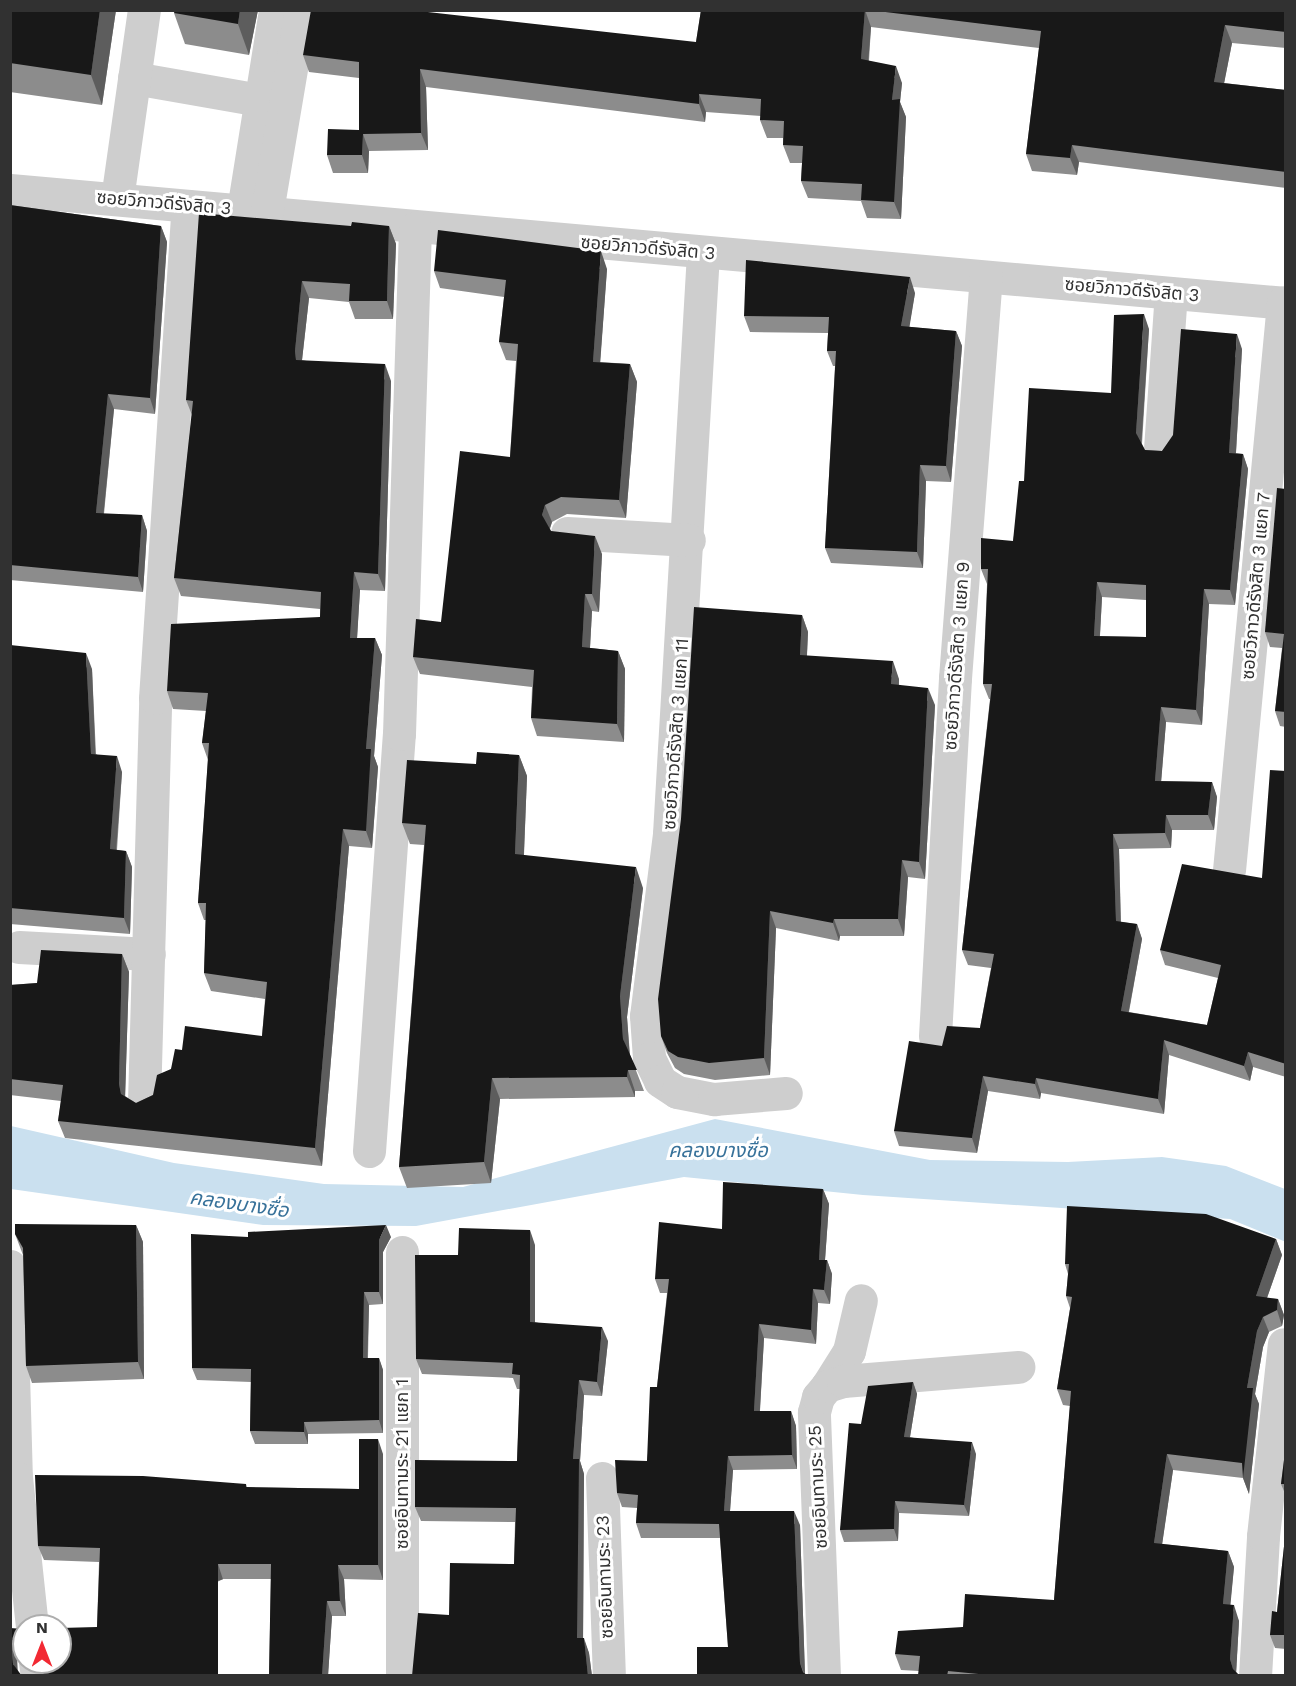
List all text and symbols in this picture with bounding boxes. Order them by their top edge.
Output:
street label: ซอยวิภาวดีรังสิต 3 [96,186,232,220]
street label: ซอยวิภาวดีรังสิต 3 [580,231,716,265]
street label: ซอยวิภาวดีรังสิต 3 [1064,273,1200,307]
street label: ซอยวิภาวดีรังสิต 3 แยก 7 [1237,491,1275,681]
street label: ซอยวิภาวดีรังสิต 3 แยก 9 [940,561,974,751]
street label: ซอยวิภาวดีรังสิต 3 แยก 11 [659,637,693,831]
water label: คลองบางซื่อ [668,1138,768,1162]
water label: คลองบางซื่อ [188,1185,290,1223]
street label: ซอยอินทามระ 21 แยก 1 [391,1379,413,1549]
street label: ซอยอินทามระ 25 [804,1425,832,1549]
street label: ซอยอินทามระ 23 [592,1515,618,1639]
north arrow [12,1614,72,1674]
text: N [36,1618,48,1637]

